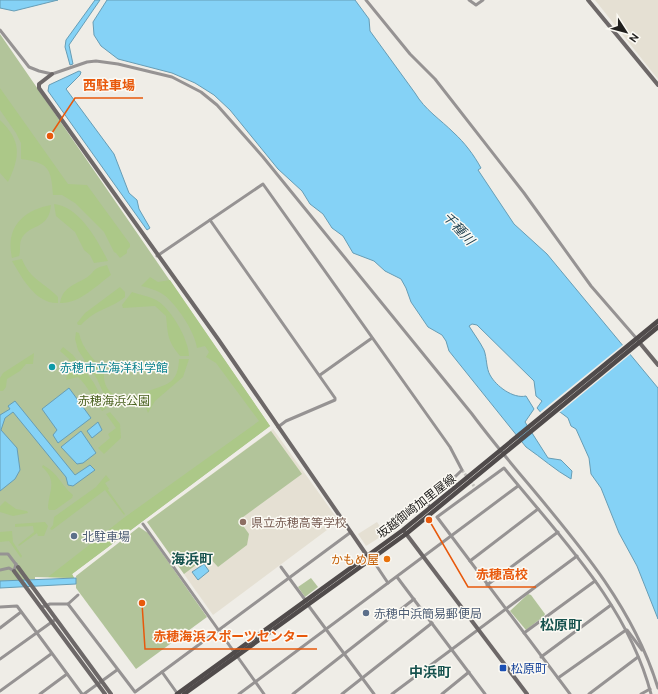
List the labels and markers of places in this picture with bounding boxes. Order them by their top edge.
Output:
callout: 西駐車場 [75,73,143,98]
place label: 赤穂市立海洋科学館 [60,361,168,374]
marker: 赤穂市立海洋科学館 [47,362,57,372]
place label: 県立赤穂高等学校 [251,516,347,529]
marker: 県立赤穂高等学校 [238,517,248,527]
place label: 北駐車場 [82,530,130,543]
marker: 北駐車場 [69,531,79,541]
place label: かもめ屋 [331,553,379,566]
marker: かもめ屋 [382,554,392,564]
callout: 赤穂高校 [468,562,536,587]
place label: 赤穂中浜簡易郵便局 [374,607,482,620]
marker: 赤穂中浜簡易郵便局 [361,608,371,618]
callout: 赤穂海浜スポーツセンター [145,624,317,649]
place label: 松原町 [511,662,547,675]
marker: 松原町 [498,663,508,673]

